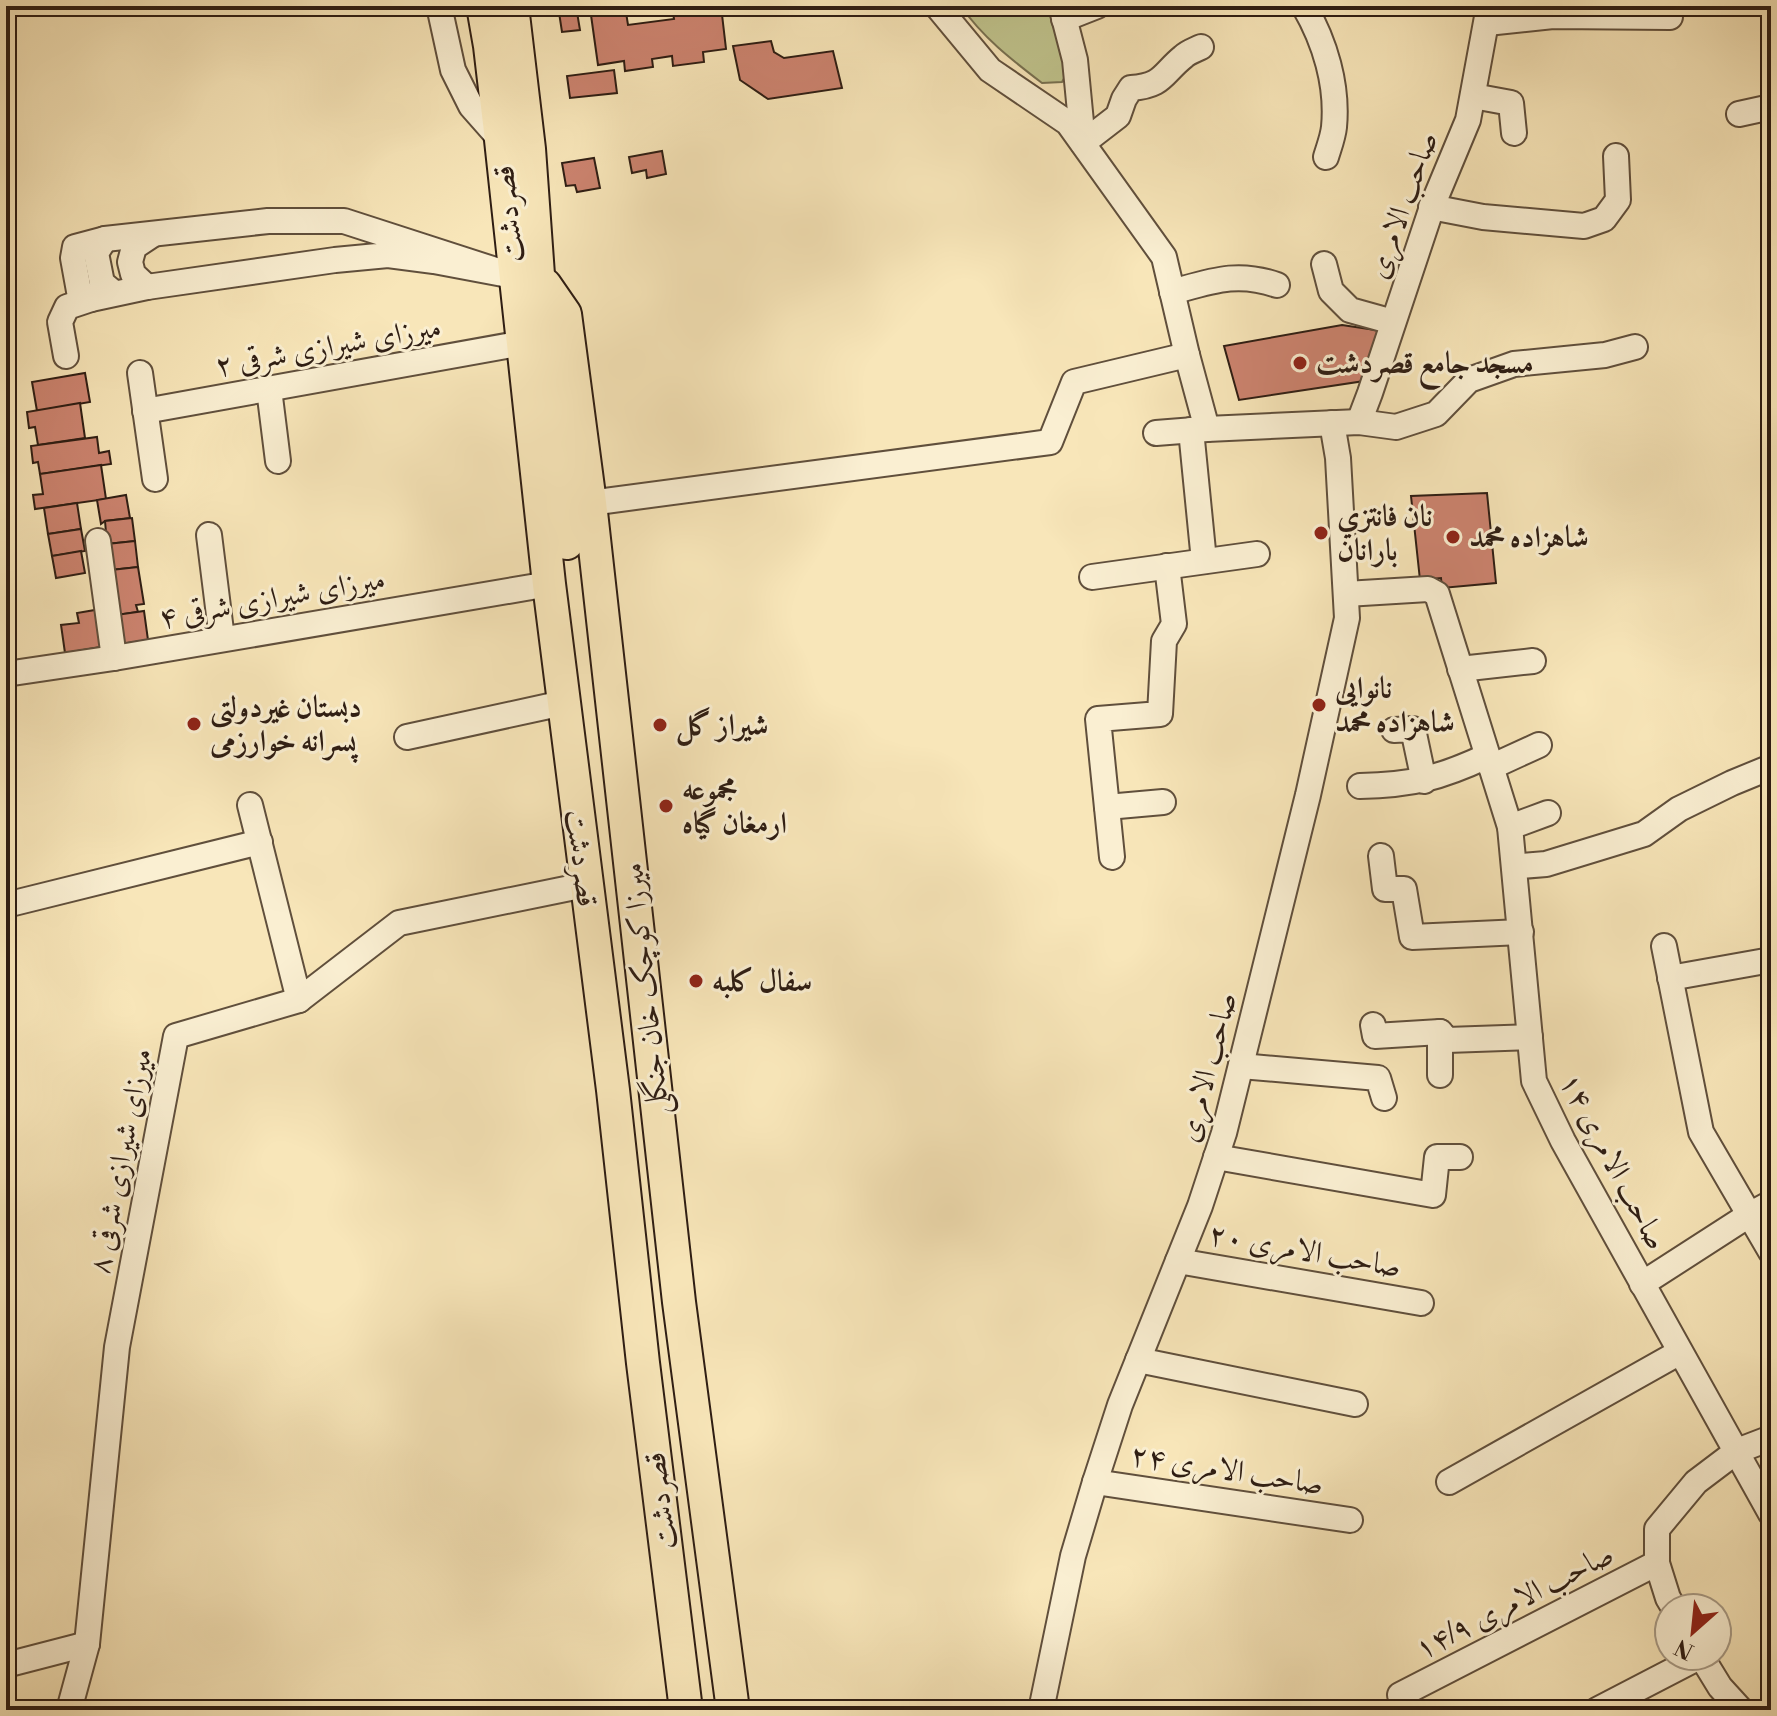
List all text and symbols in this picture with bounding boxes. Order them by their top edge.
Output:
street label: صاحب الامری [1359,127,1448,284]
street label: قصردشت [485,163,533,265]
street label: ۲ میرزای شیرازی شرقی [212,308,444,386]
place label: مسجد جامع قصردشت [1316,345,1534,390]
marker: مسجد جامع قصردشت [1291,354,1309,372]
place label: نان فانتزي بارانان [1337,498,1432,570]
place label: شاهزاده محمد [1469,519,1589,557]
marker: نان فانتزي بارانان [1312,524,1330,542]
marker: شاهزاده محمد [1444,528,1462,546]
street label: ۴ میرزای شیرازی شرقی [156,560,388,638]
place label: نانوایی شاهزاده محمد [1334,670,1455,742]
place label: دبستان غیردولتی پسرانه خوارزمی [209,689,362,763]
marker: نانوایی شاهزاده محمد [1310,696,1328,714]
place label: شیراز گل [676,706,768,746]
marker: دبستان غیردولتی پسرانه خوارزمی [185,715,203,733]
marker: شیراز گل [651,716,669,734]
place label: مجموعه ارمغان گیاه [682,771,787,843]
marker: مجموعه ارمغان گیاه [657,797,675,815]
street label: قصردشت [556,807,606,909]
street label: میرزا کوچک خان جنگلی [613,861,680,1117]
place label: سفال کلبه [712,963,812,1001]
marker: سفال کلبه [687,972,705,990]
street label: صاحب الامری [1170,988,1247,1147]
street label: ۸ میرزای شیرازی شرقی [80,1045,161,1277]
street label: ۱۴ صاحب الامری [1550,1067,1676,1257]
street label: ۲۰ صاحب الامری [1205,1215,1404,1288]
street label: ۲۴ صاحب الامری [1128,1436,1326,1505]
street label: قصردشت [636,1450,686,1552]
street label: ۱۴/۹ صاحب الامری [1409,1535,1621,1669]
north arrow [1653,1592,1733,1672]
text: N [1670,1632,1698,1664]

